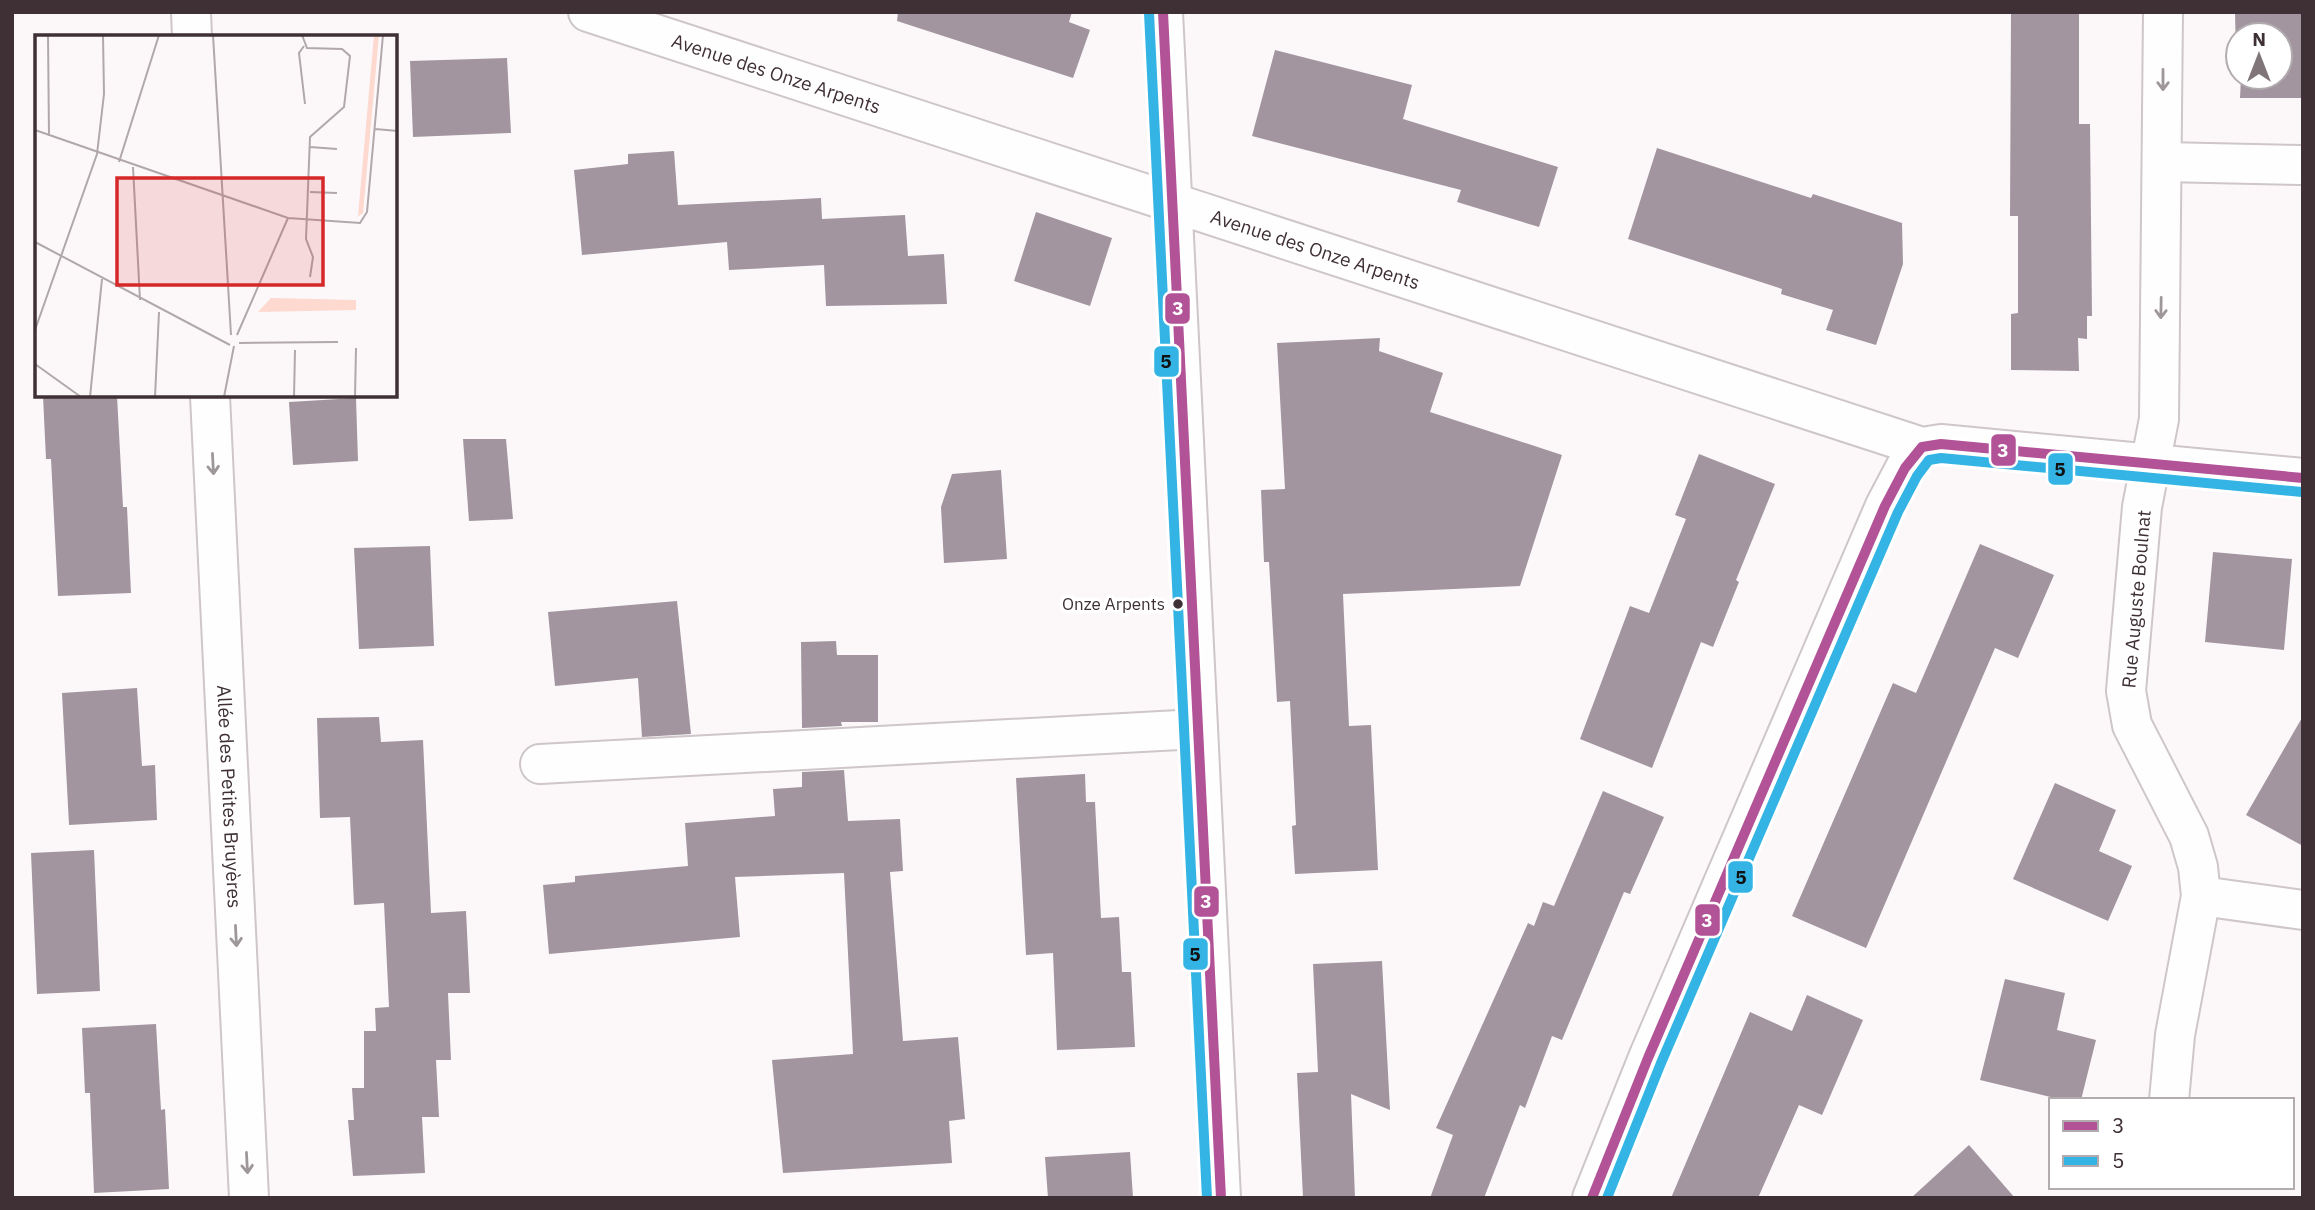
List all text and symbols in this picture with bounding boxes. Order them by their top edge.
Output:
north arrow [2224,21,2294,91]
text: N [2252,27,2266,51]
street label: Avenue des Onze Arpents [669,28,884,119]
inset map [35,35,397,397]
one-way arrow [2156,69,2170,92]
street label: Avenue des Onze Arpents [1208,204,1423,294]
line badge: 3 [1164,292,1191,325]
text: 3 [1172,296,1184,320]
one-way arrow [2154,296,2168,319]
line badge: 5 [1153,345,1180,378]
text: 5 [1160,349,1172,373]
line badge: 3 [1990,433,2017,467]
text: 3 [1997,438,2009,462]
one-way arrow [207,452,220,475]
line badge: 5 [2047,452,2074,486]
text: 5 [2054,457,2066,481]
street label: Rue Auguste Boulnat [2116,509,2156,689]
place label: Onze Arpents [1062,593,1165,615]
marker: Onze Arpents [1171,597,1185,611]
street label: Allée des Petites Bruyères [212,684,247,909]
line badge: 5 [1727,860,1754,894]
text: 5 [1735,865,1747,889]
line badge: 3 [1193,885,1220,918]
text: 3 [1200,889,1212,913]
line badge: 3 [1694,903,1721,937]
text: 3 [1701,908,1713,932]
one-way arrow [230,924,243,946]
line badge: 5 [1182,937,1209,971]
text: 5 [1189,942,1201,966]
legend [2049,1098,2294,1189]
text: 3 [2112,1111,2125,1139]
text: 5 [2112,1146,2125,1174]
one-way arrow [241,1151,254,1174]

